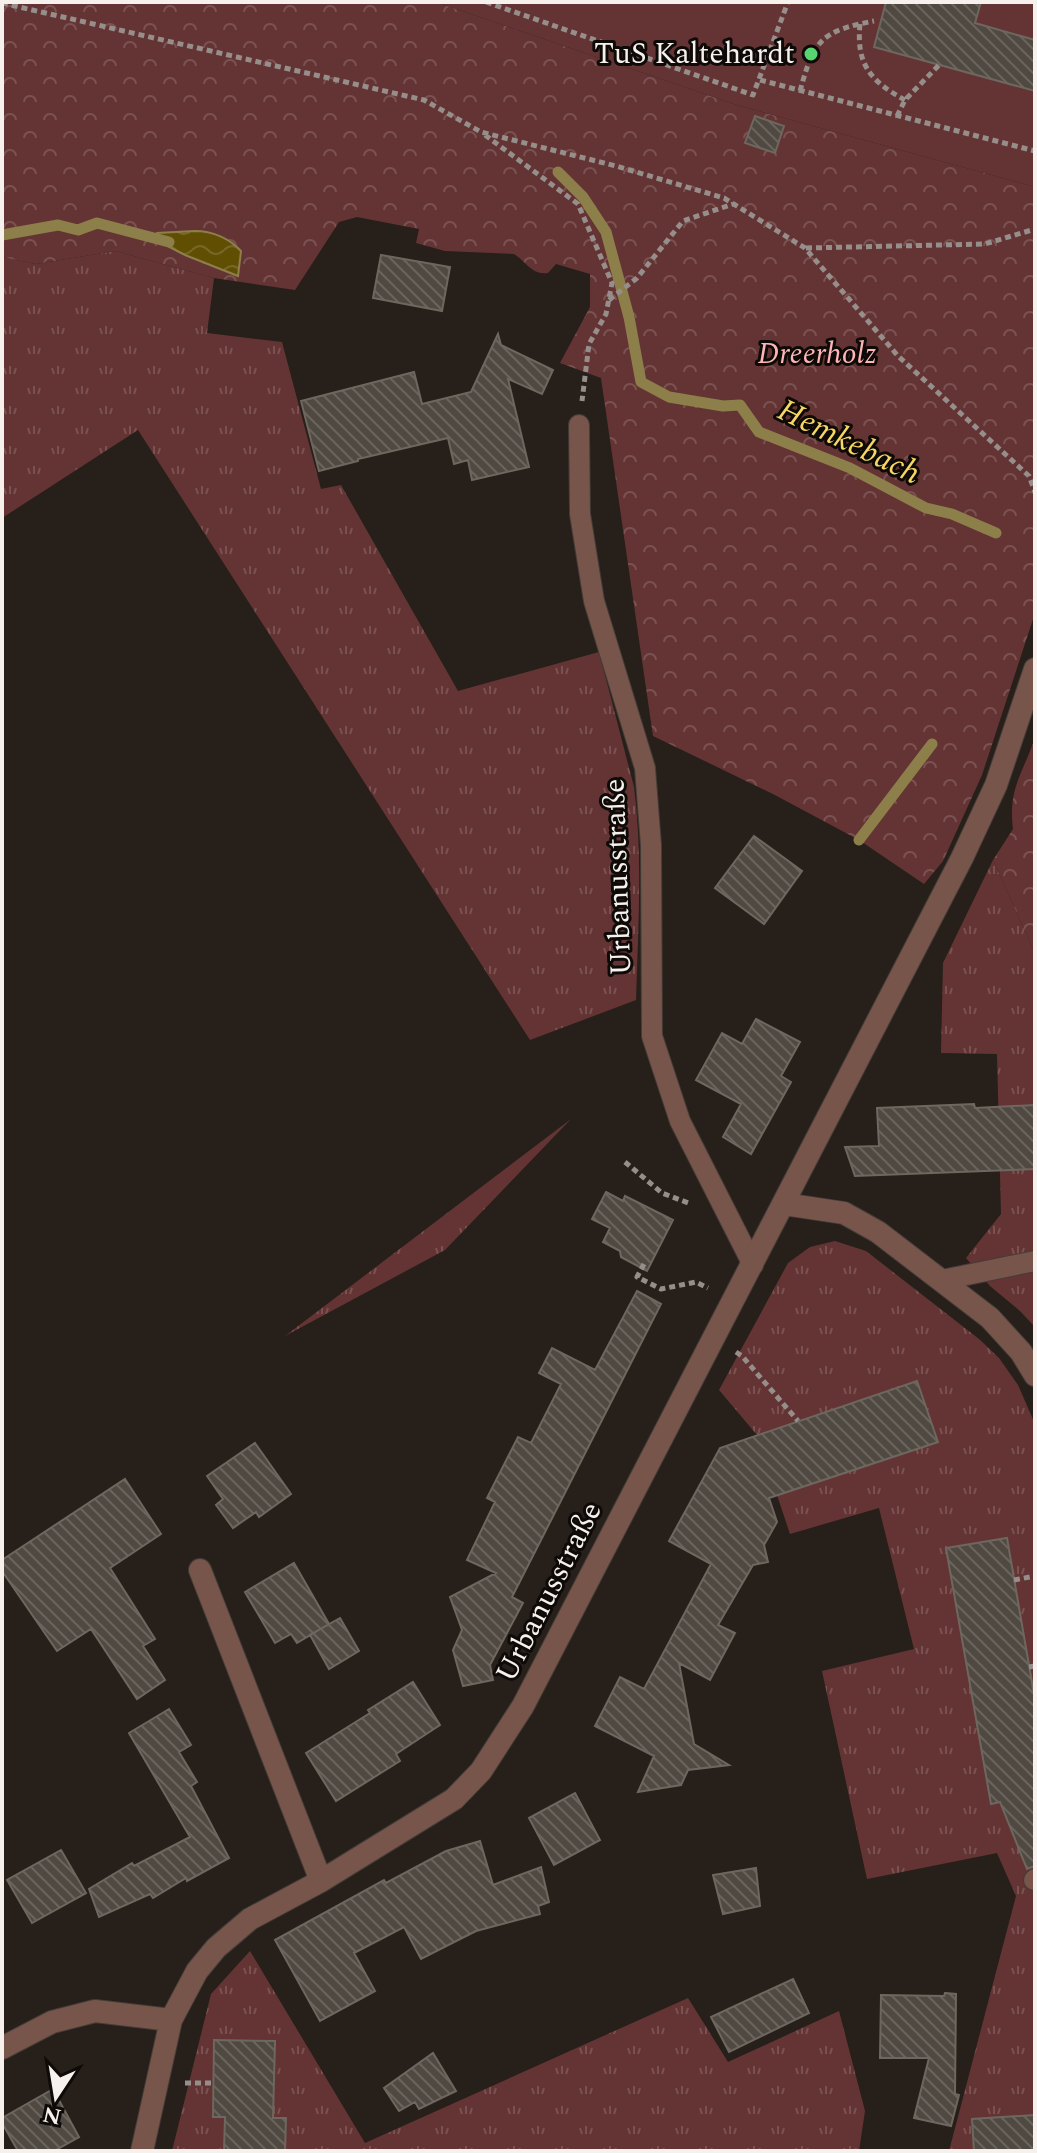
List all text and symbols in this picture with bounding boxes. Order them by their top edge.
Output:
place label: TuS Kaltehardt [594,31,795,77]
marker: TuS Kaltehardt [802,45,820,63]
park label: Dreerholz [758,331,876,377]
water label: Hemkebach [769,386,929,498]
street label: Urbanusstraße [592,778,644,976]
street label: Urbanusstraße [484,1494,614,1690]
north arrow [16,2057,96,2137]
text: N [40,2097,64,2133]

